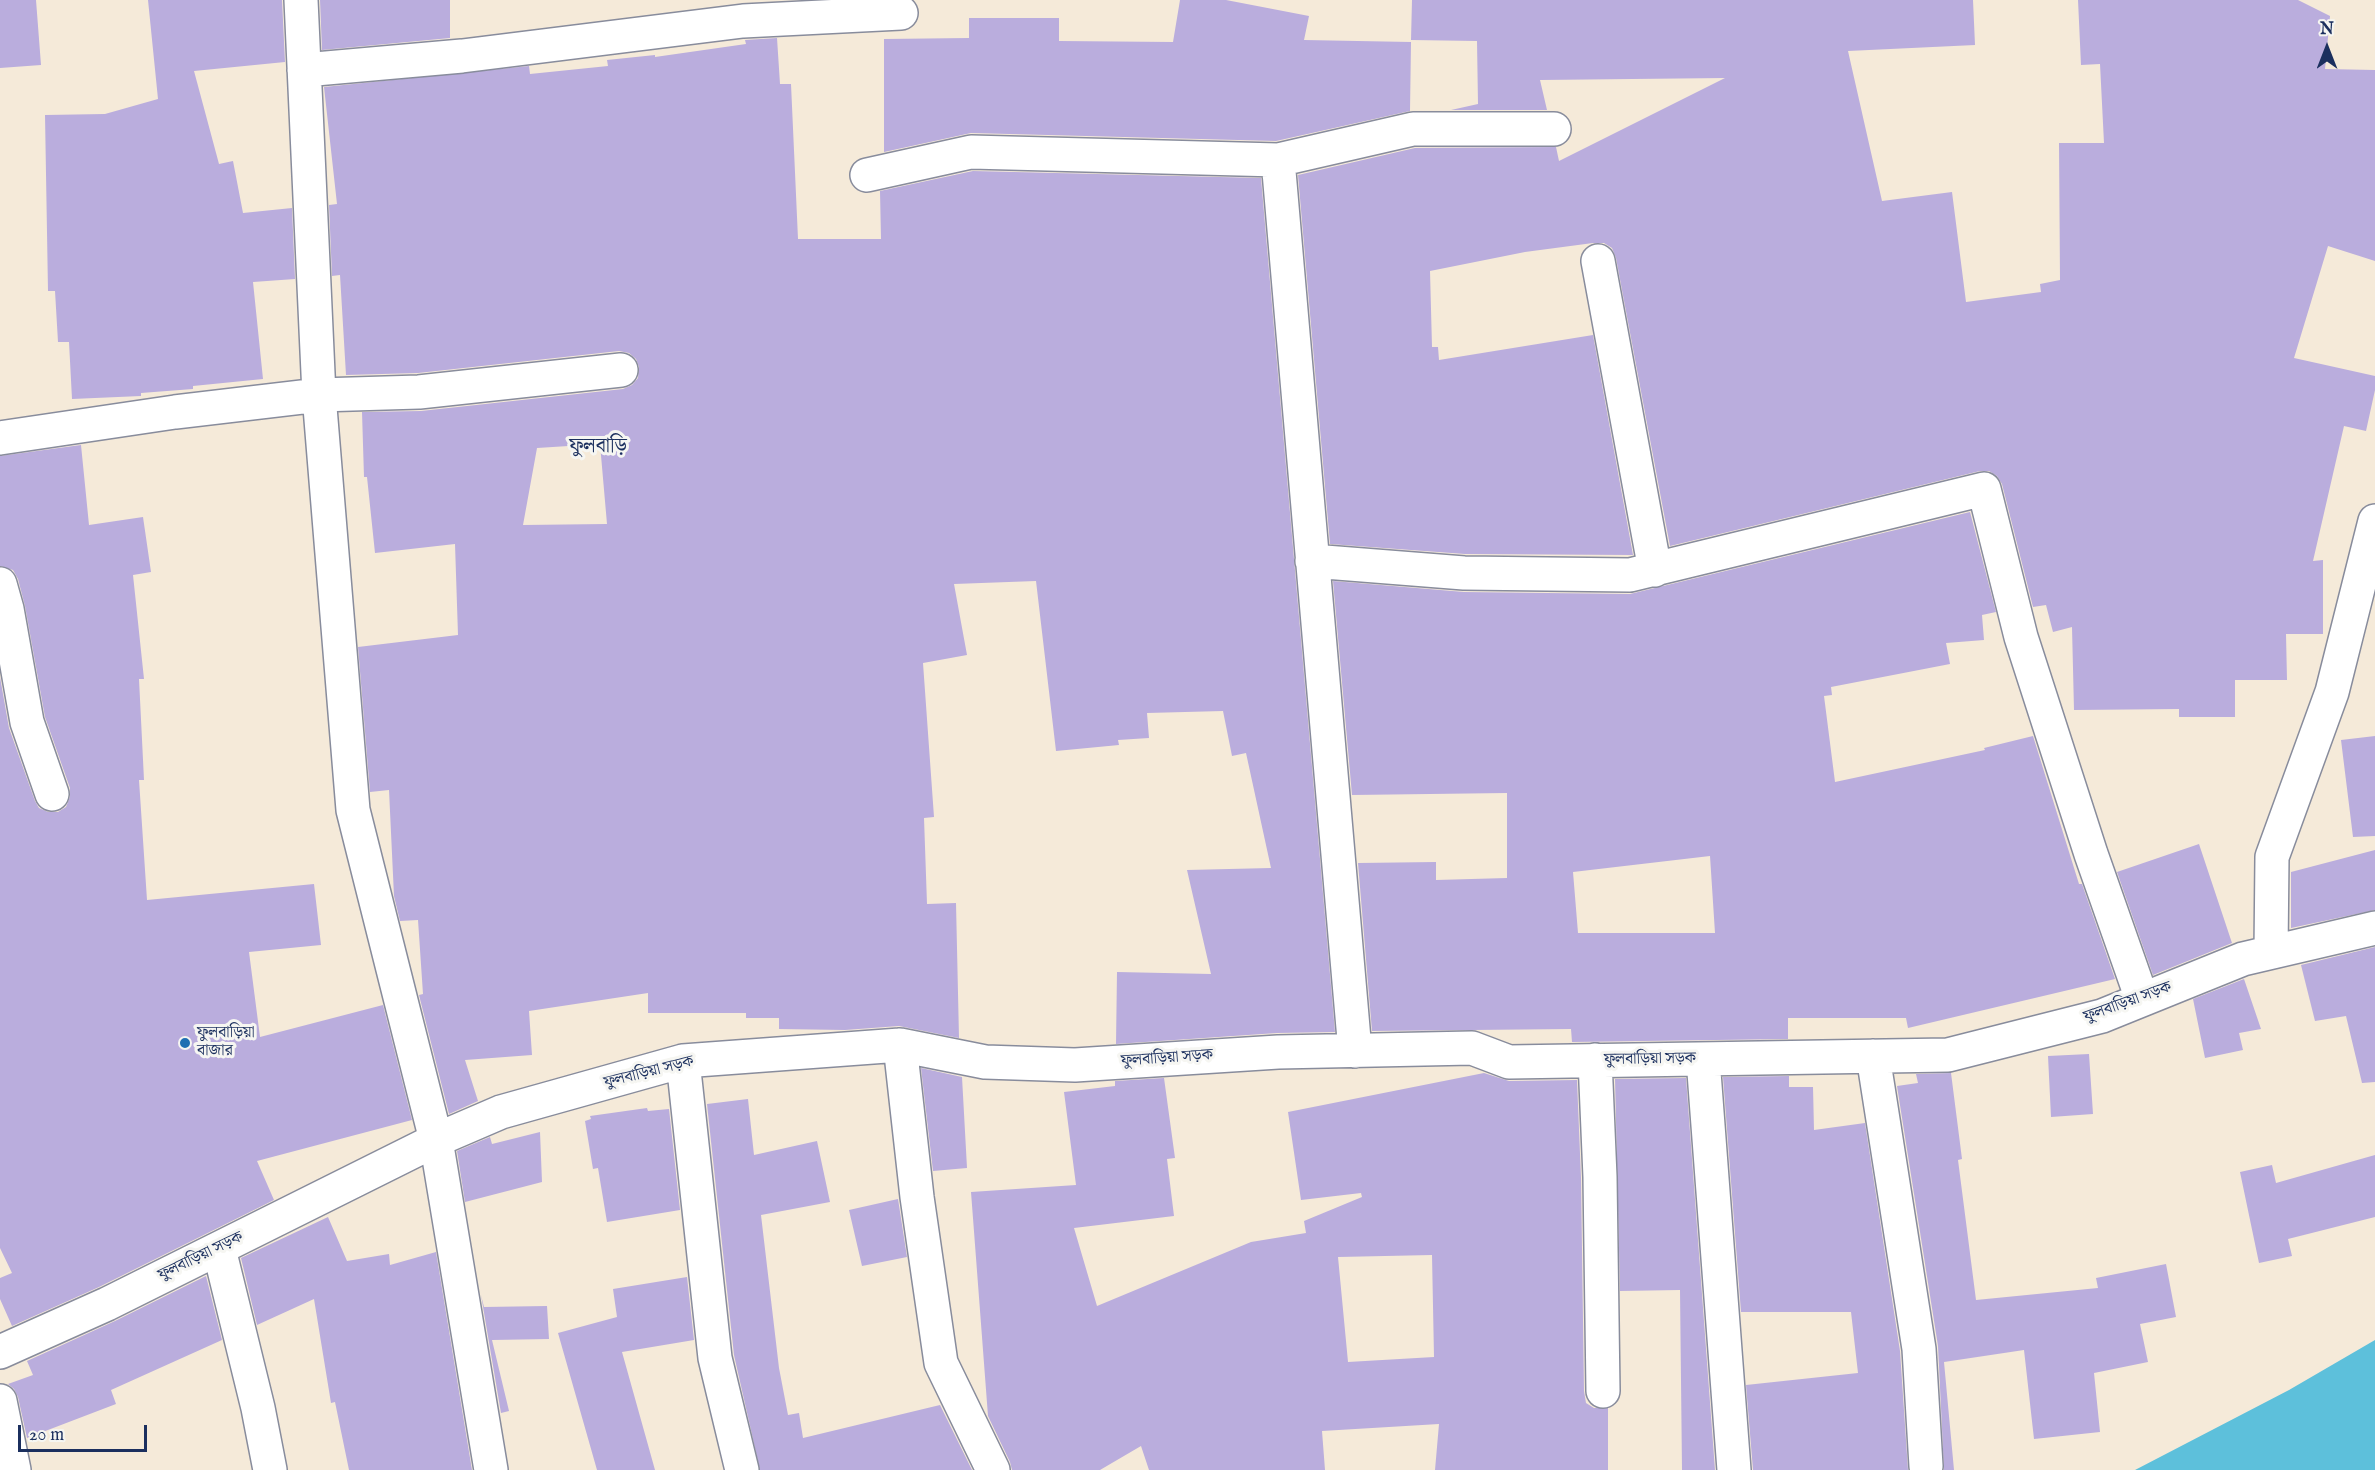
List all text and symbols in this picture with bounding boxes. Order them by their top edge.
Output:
north arrow [2297,18,2357,78]
text: N [2320,20,2334,40]
district label: ফুলবাড়ি [569,436,627,460]
street label: ফুলবাড়িয়া সড়ক [2081,978,2175,1028]
place label: ফুলবাড়িয়া বাজার [197,1024,255,1062]
marker: ফুলবাড়িয়া বাজার [178,1036,192,1050]
street label: ফুলবাড়িয়া সড়ক [1120,1046,1214,1072]
street label: ফুলবাড়িয়া সড়ক [1604,1050,1696,1070]
street label: ফুলবাড়িয়া সড়ক [602,1053,696,1093]
street label: ফুলবাড়িয়া সড়ক [155,1228,247,1286]
scale bar [21,1413,150,1451]
text: 20 m [29,1424,64,1447]

